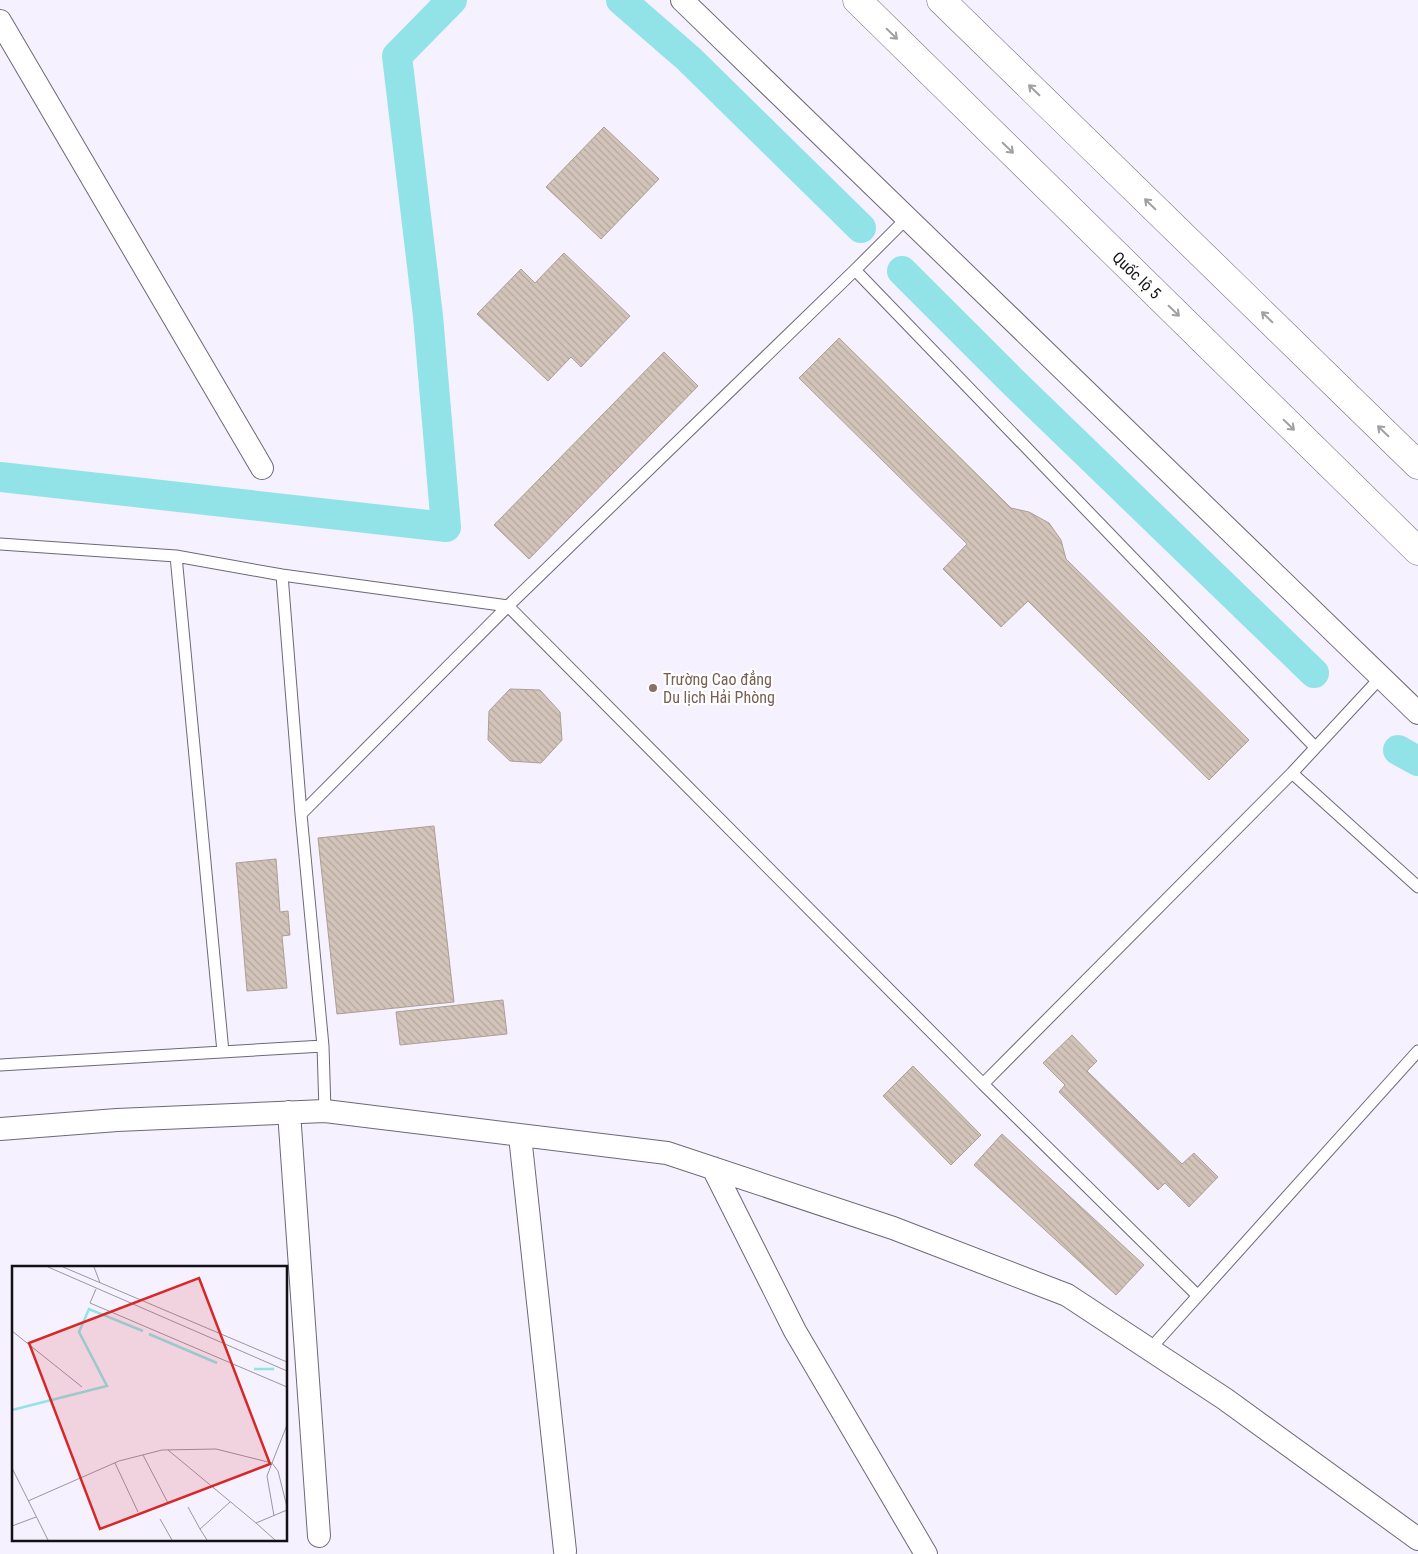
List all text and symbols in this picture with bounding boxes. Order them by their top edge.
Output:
one-way arrow [885,28,898,40]
one-way arrow [1028,84,1040,96]
one-way arrow [1001,142,1014,154]
one-way arrow [1144,198,1157,210]
street label: Quốc lộ 5 [1109,248,1165,303]
one-way arrow [1167,305,1180,317]
one-way arrow [1260,311,1273,323]
one-way arrow [1283,419,1296,431]
one-way arrow [1377,424,1389,437]
place label: Trường Cao đẳng Du lịch Hải Phòng [663,670,775,707]
marker: Trường Cao đẳng Du lịch Hải Phòng [647,682,659,694]
inset map [12,1266,288,1542]

